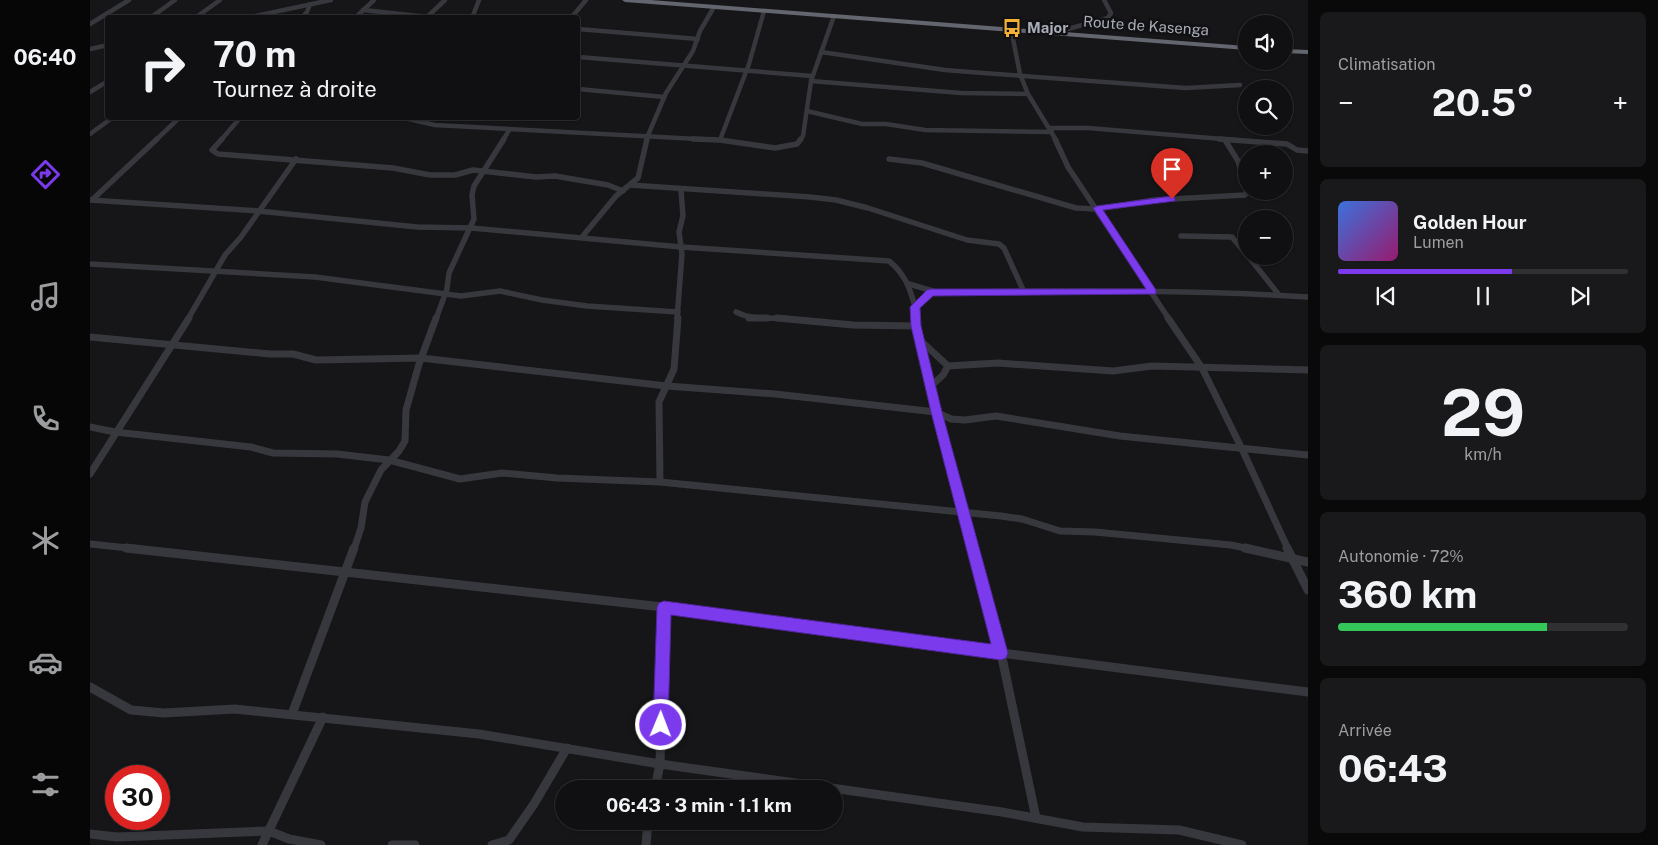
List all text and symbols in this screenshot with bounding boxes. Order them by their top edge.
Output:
street label: Route de Kasenga [1083,13,1209,38]
map controls [1238,15,1293,265]
button: sound [1238,15,1293,70]
bus stop icon: Major [1001,17,1023,39]
place label: Major [1027,19,1068,36]
text: 70 m [213,34,296,75]
icon: right [130,35,195,100]
text: 06:40 [13,44,77,70]
text: Climatisation [1338,55,1435,74]
text: Tournez à droite [213,76,377,102]
button: search [1238,80,1293,135]
text: 20.5° [1432,80,1534,125]
text: − [1338,86,1354,119]
text: + [1612,86,1628,119]
button: + [1238,145,1293,200]
pin [1151,148,1193,199]
icon: arrive [1158,155,1186,183]
icon: directions [28,157,63,192]
button: − [1238,210,1293,265]
text: Golden Hour [1413,211,1527,233]
text: Lumen [1413,233,1464,252]
icon: music [28,279,63,314]
icon: previous [1372,282,1400,310]
icon: pause [1469,282,1497,310]
icon: next [1566,282,1594,310]
text: 29 [1441,374,1525,451]
icon: phone [28,401,63,436]
text: km/h [1464,445,1502,464]
icon: climate [28,523,63,558]
text: Autonomie · 72% [1338,547,1464,566]
text: 360 km [1338,572,1477,617]
icon: car [28,645,63,680]
position arrow [634,698,686,750]
text: Arrivée [1338,721,1392,740]
text: 06:43 [1338,746,1448,791]
speed limit sign: 30 [105,765,170,830]
icon: filters [28,767,63,802]
text: 06:43 · 3 min · 1.1 km [606,794,792,816]

